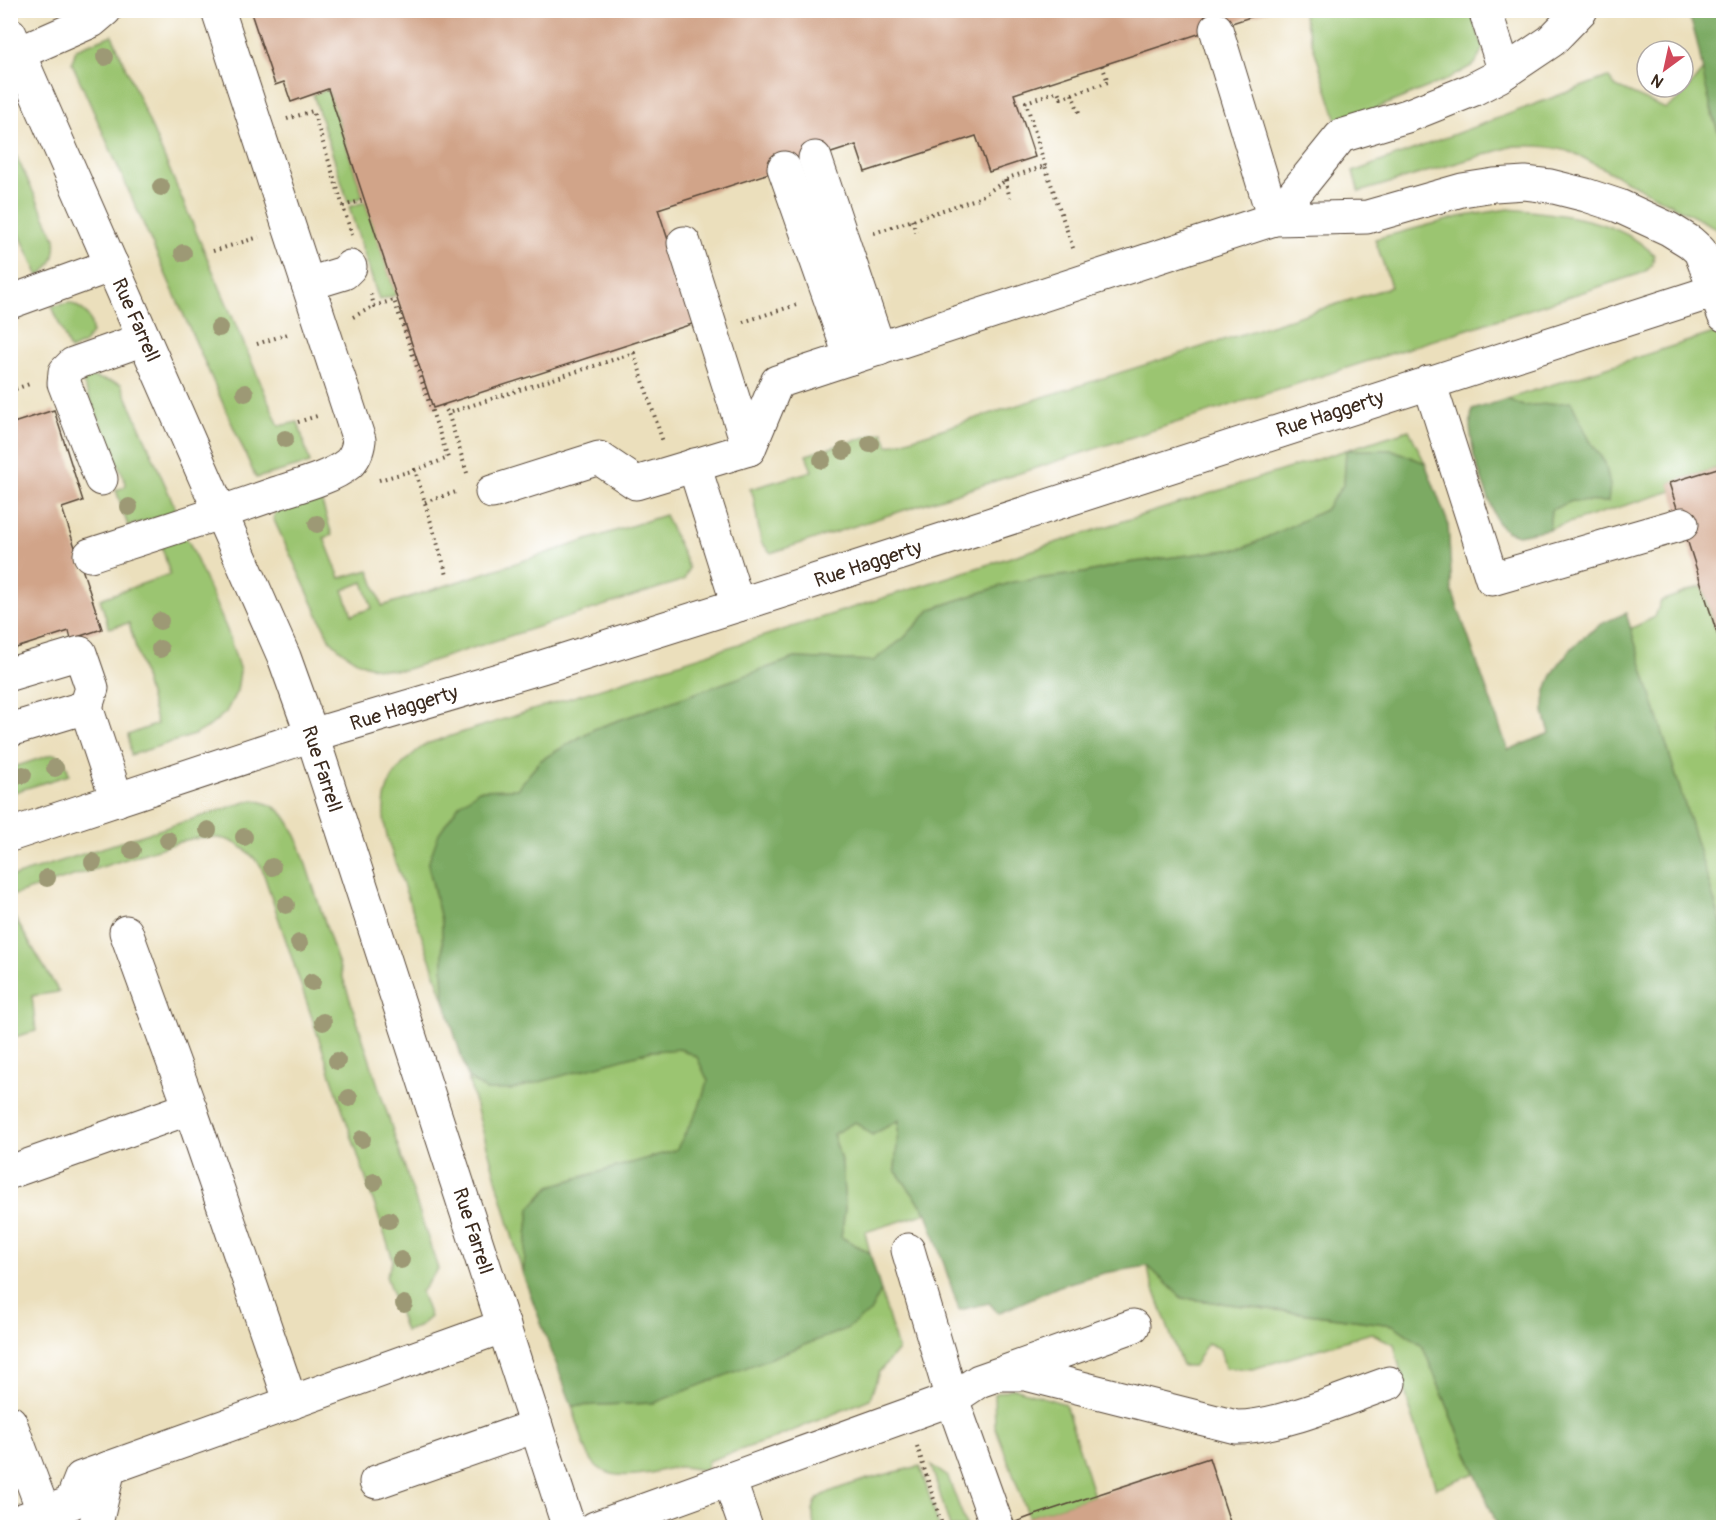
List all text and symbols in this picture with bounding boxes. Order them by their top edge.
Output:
north arrow [1635,39,1695,99]
text: N [1647,69,1667,92]
street label: Rue Farrell [106,274,166,366]
street label: Rue Haggerty [1273,385,1387,443]
street label: Rue Haggerty [811,535,925,593]
street label: Rue Haggerty [347,680,461,736]
street label: Rue Farrell [296,723,348,815]
street label: Rue Farrell [447,1185,499,1277]

